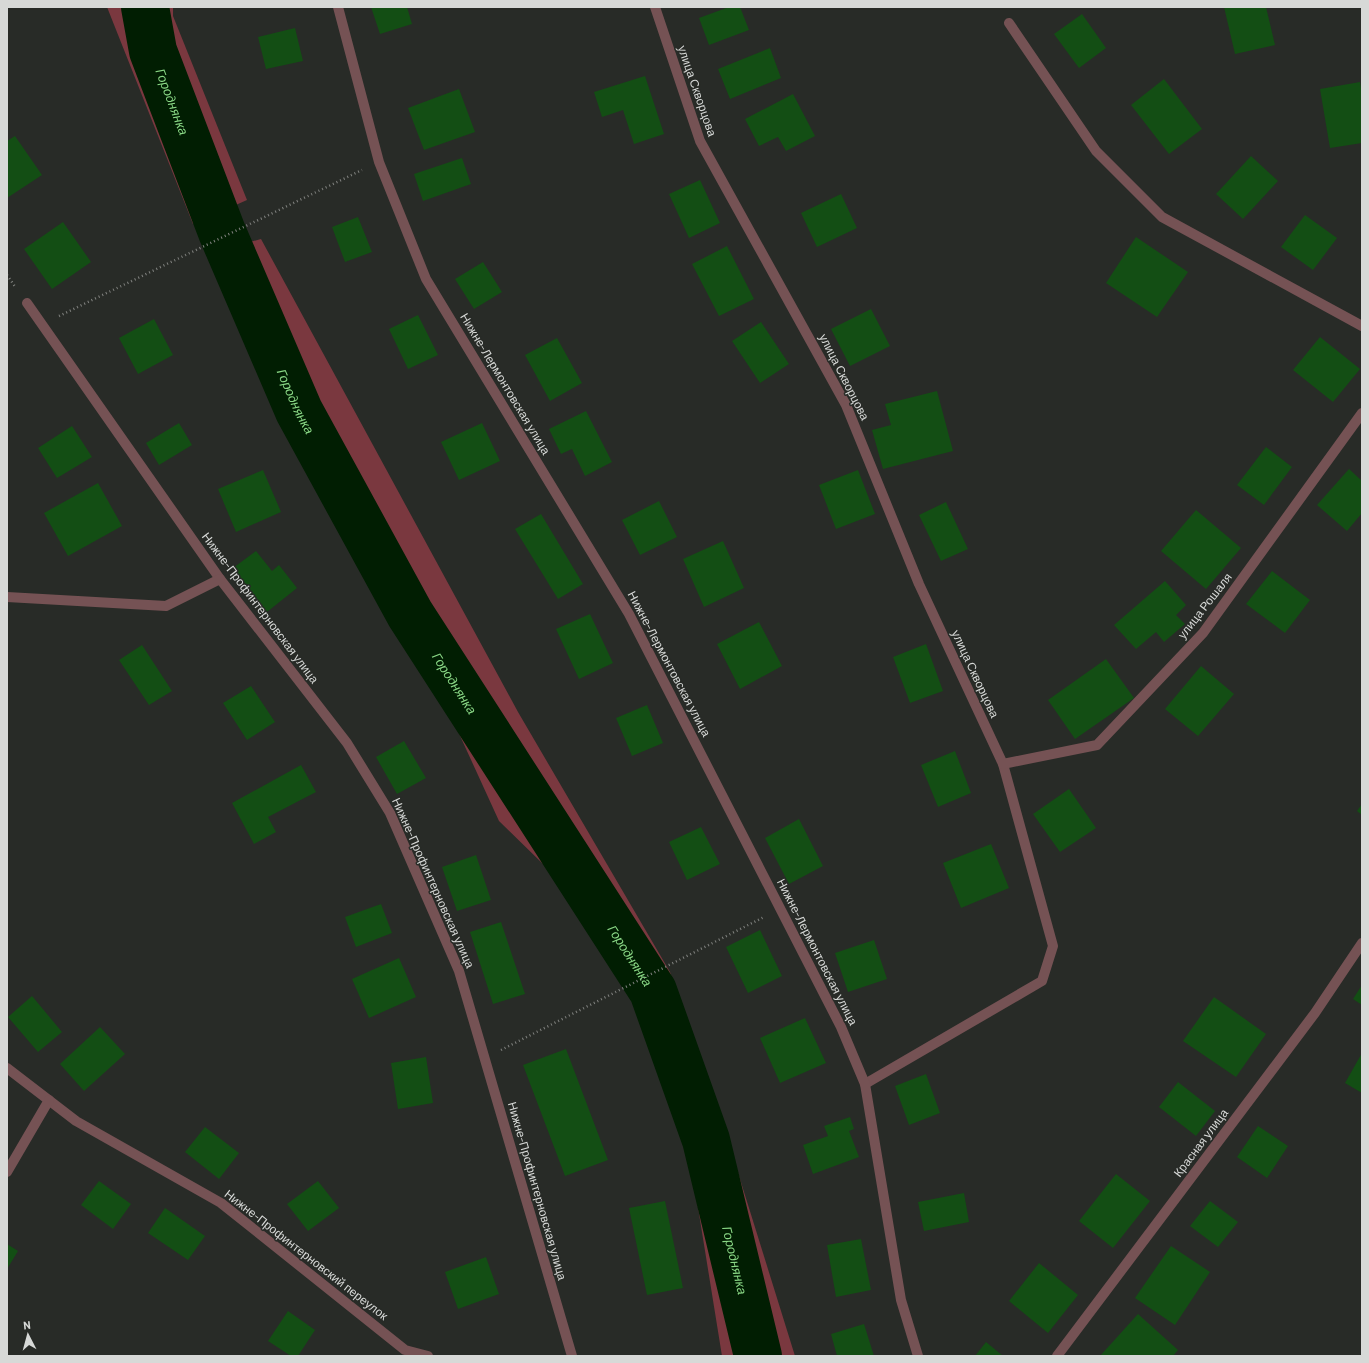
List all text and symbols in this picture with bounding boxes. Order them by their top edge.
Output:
street label: улица Скворцова [675,43,720,139]
water label: Городнянка [152,66,192,137]
street label: Нижне-Лермонтовская улица [457,310,554,458]
street label: улица Скворцова [816,331,873,423]
water label: Городнянка [274,366,318,436]
street label: Нижне-Профинтерновская улица [199,529,322,686]
street label: улица Рошаля [1174,570,1235,642]
street label: Нижне-Лермонтовская улица [625,588,714,739]
street label: улица Скворцова [949,627,1003,720]
water label: Городнянка [429,650,480,717]
street label: Нижне-Профинтерновская улица [389,795,478,971]
street label: Нижне-Лермонтовская улица [774,876,861,1028]
water label: Городнянка [604,922,656,989]
street label: Нижне-Профинтерновская улица [505,1100,570,1282]
street label: Красная улица [1170,1105,1231,1180]
street label: Нижне-Профинтерновский переулок [222,1186,392,1323]
water label: Городнянка [719,1224,751,1296]
north arrow [8,1315,48,1355]
text: N [23,1318,31,1331]

